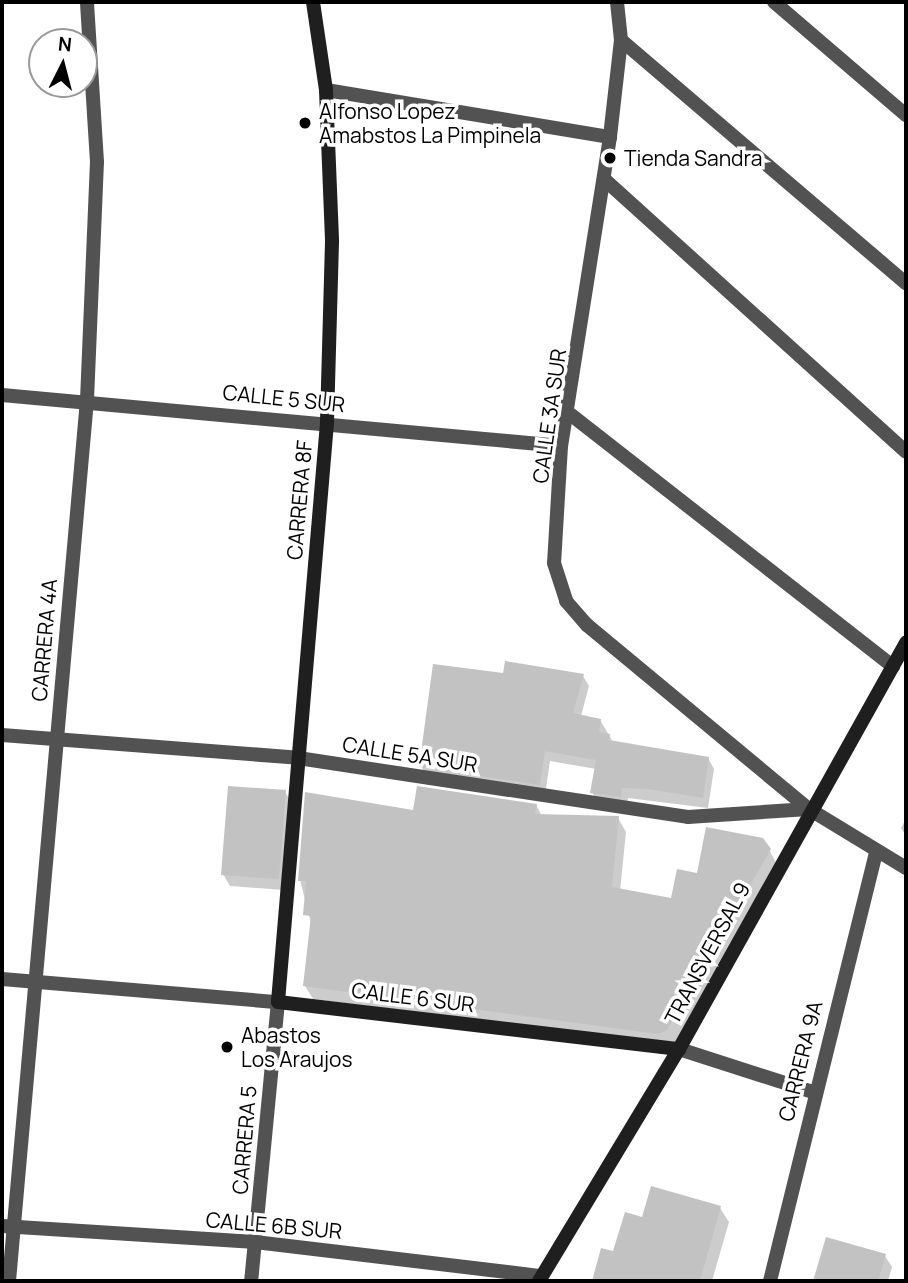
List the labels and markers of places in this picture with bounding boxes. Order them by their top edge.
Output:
place label: Alfonso Lopez Amabstos La Pimpinela [319,98,541,148]
marker: Alfonso Lopez Amabstos La Pimpinela [297,115,313,131]
place label: Tienda Sandra [624,145,762,171]
marker: Tienda Sandra [602,150,618,166]
place label: Abastos Los Araujos [241,1022,352,1072]
marker: Abastos Los Araujos [219,1039,235,1055]

